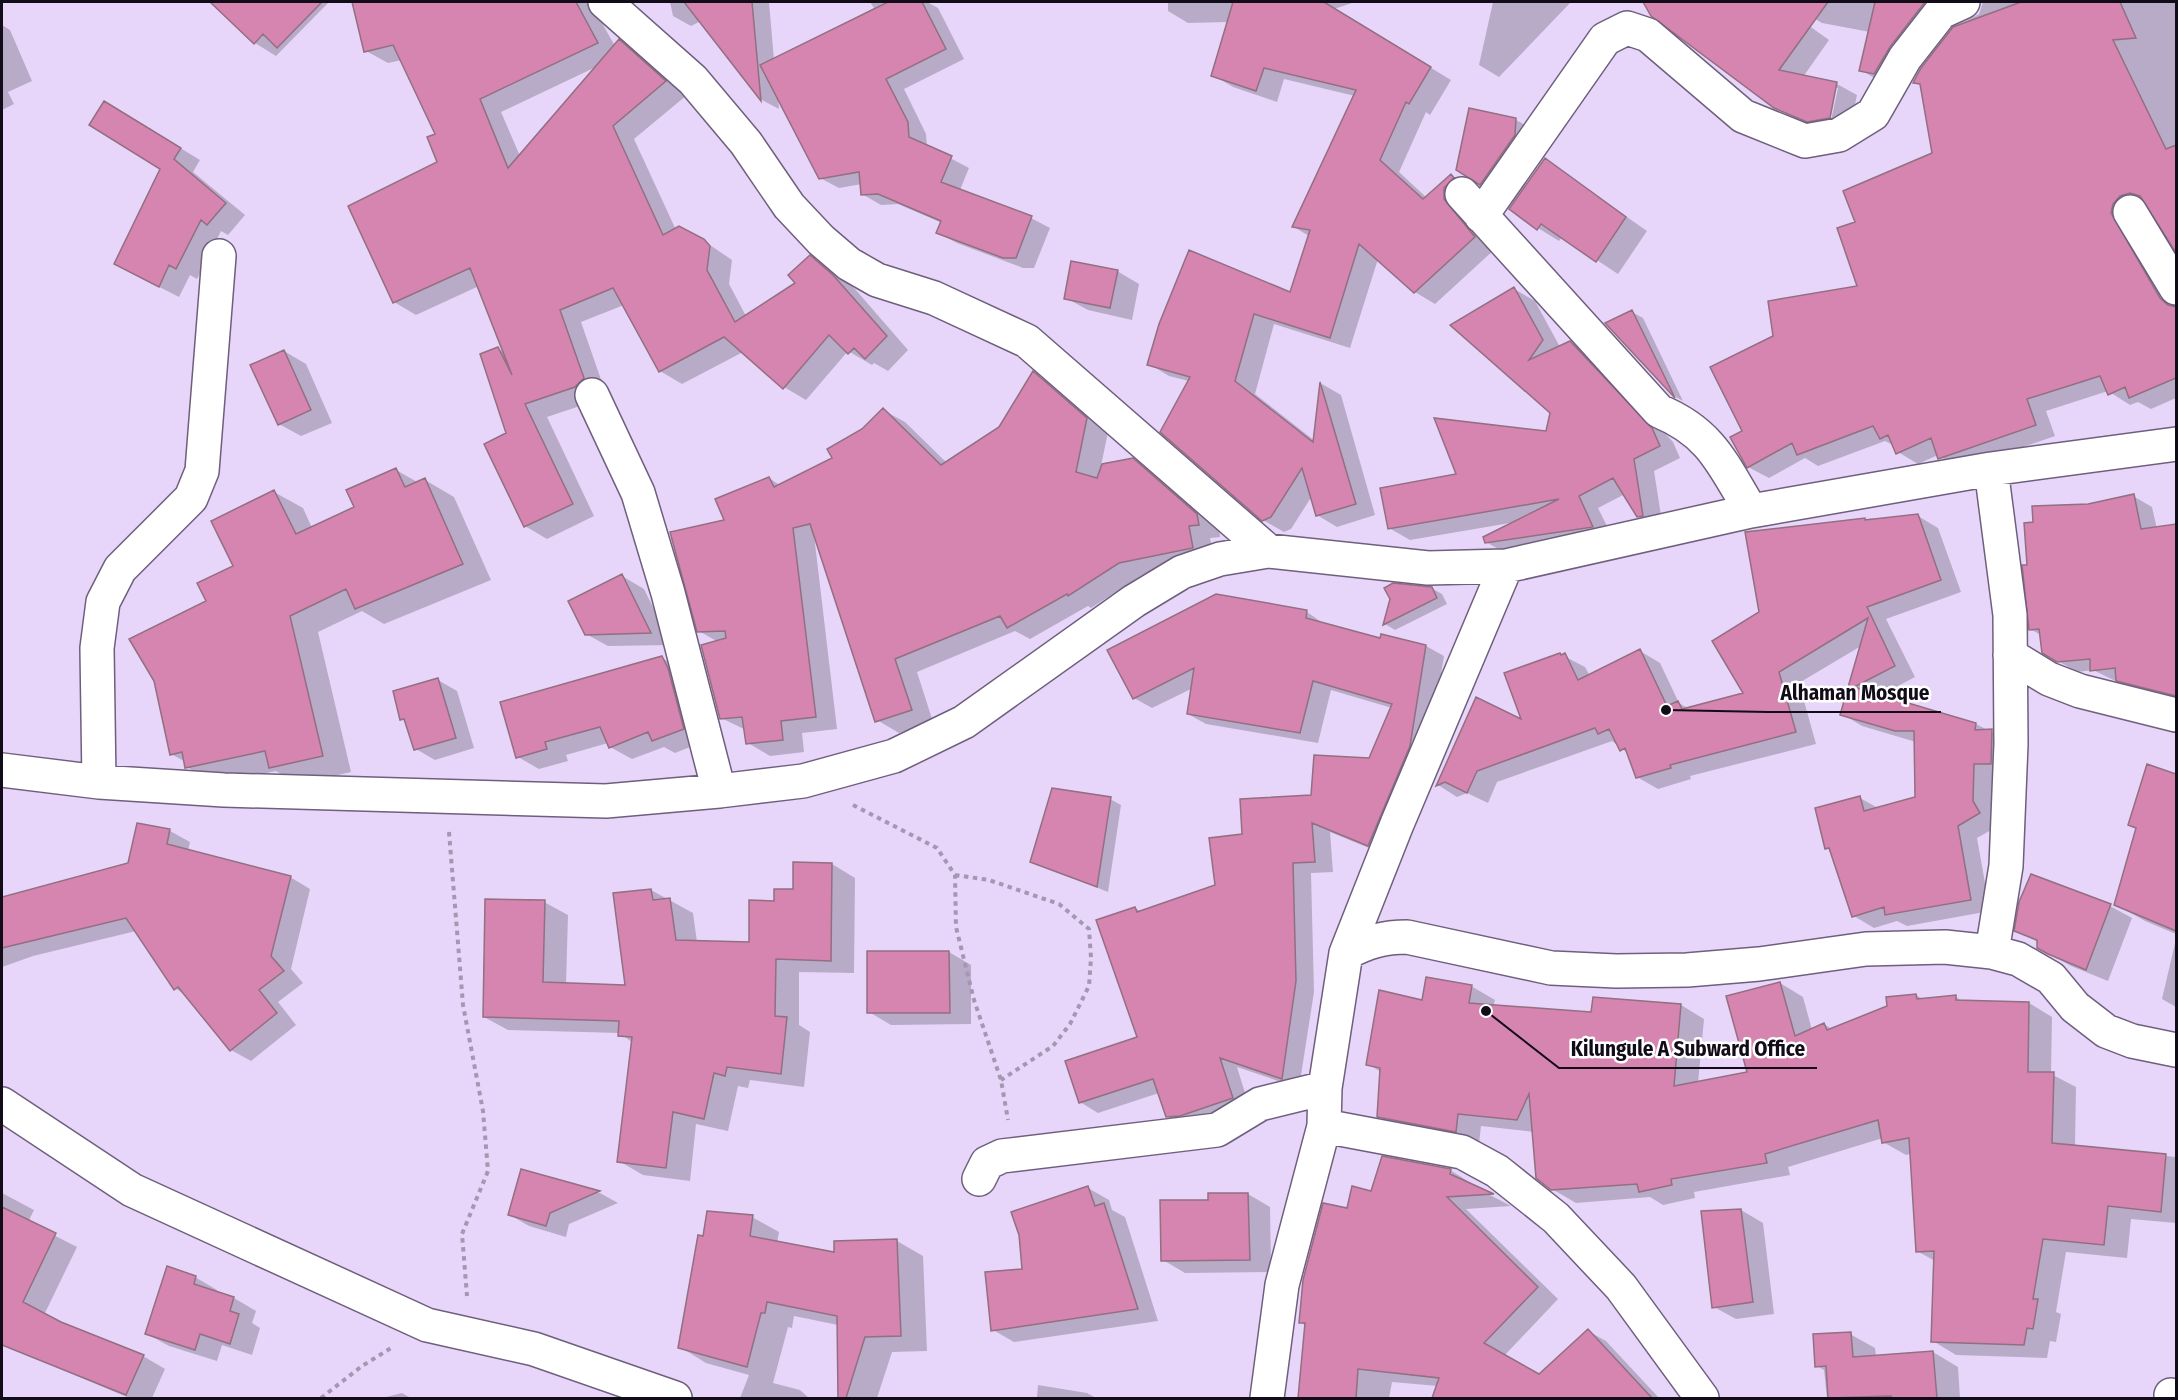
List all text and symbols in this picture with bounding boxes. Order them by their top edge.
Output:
callout: Alhaman Mosque [1768,673,1941,712]
text: Alhaman Mosque [1780,680,1930,706]
callout: Kilungule A Subward Office [1559,1029,1817,1068]
text: Kilungule A Subward Office [1571,1036,1806,1062]

